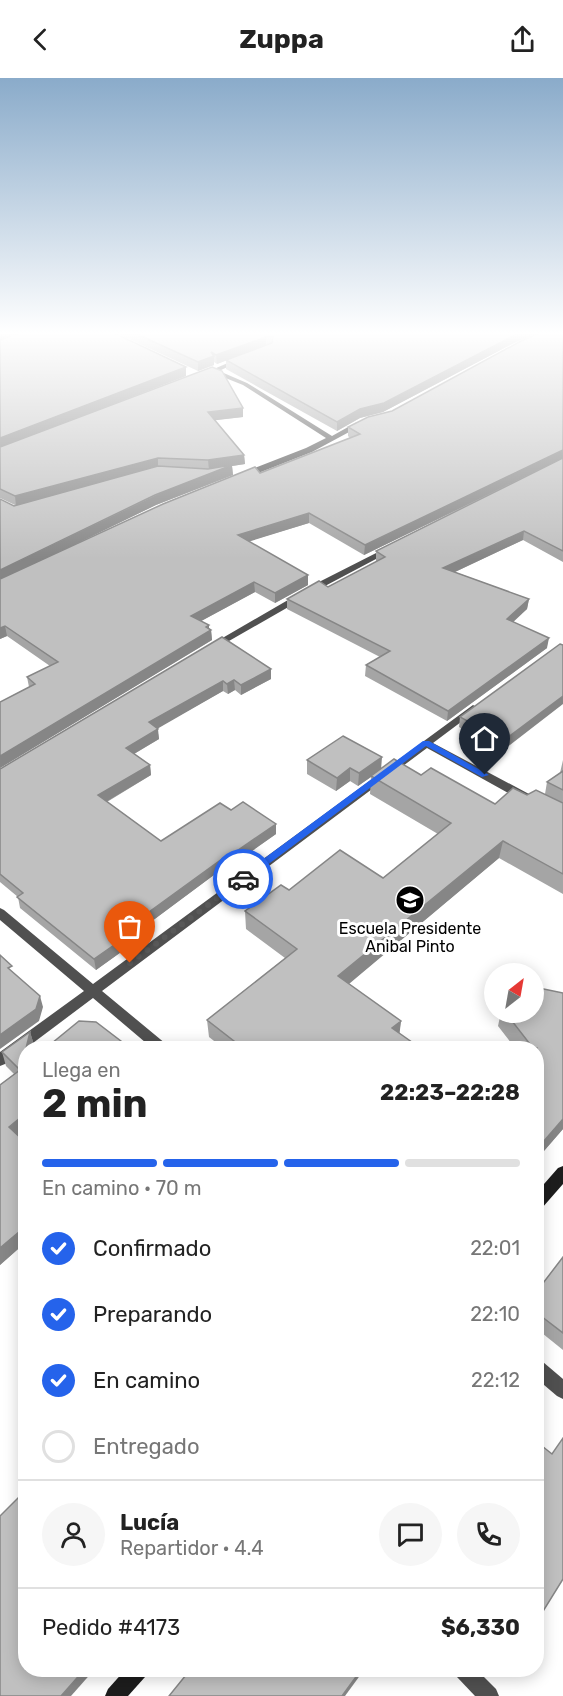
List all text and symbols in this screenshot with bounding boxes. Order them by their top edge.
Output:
icon: back [24,23,57,56]
text: Zuppa [239,23,324,55]
icon: share [506,23,539,56]
pin [459,713,510,775]
icon: home [468,722,501,755]
courier [213,849,273,909]
icon: car [227,863,260,896]
school or university icon: Escuela Presidente Anibal Pinto [394,884,426,916]
pin [104,901,155,963]
icon: bag [113,910,146,943]
place label: Escuela Presidente Anibal Pinto [339,919,481,956]
north arrow [484,963,544,1023]
map controls [484,963,544,1023]
text: Llega en [42,1058,121,1082]
text: 22:23–22:28 [380,1079,520,1106]
text: 2 min [42,1081,148,1127]
text: En camino · 70 m [42,1176,201,1200]
icon: check [42,1232,75,1265]
text: Confirmado [93,1235,211,1262]
text: 22:01 [470,1236,520,1260]
icon: check [42,1298,75,1331]
text: Preparando [93,1301,212,1328]
text: 22:10 [470,1302,520,1326]
icon: check [42,1364,75,1397]
text: En camino [93,1367,200,1394]
text: 22:12 [471,1368,520,1392]
text: Entregado [93,1433,200,1460]
button: person [42,1503,105,1566]
button: chat [379,1503,442,1566]
button: phone [457,1503,520,1566]
text: Lucía [120,1509,179,1536]
text: Repartidor · 4.4 [120,1536,264,1560]
text: Pedido #4173 [42,1614,180,1641]
text: $6,330 [441,1614,520,1641]

